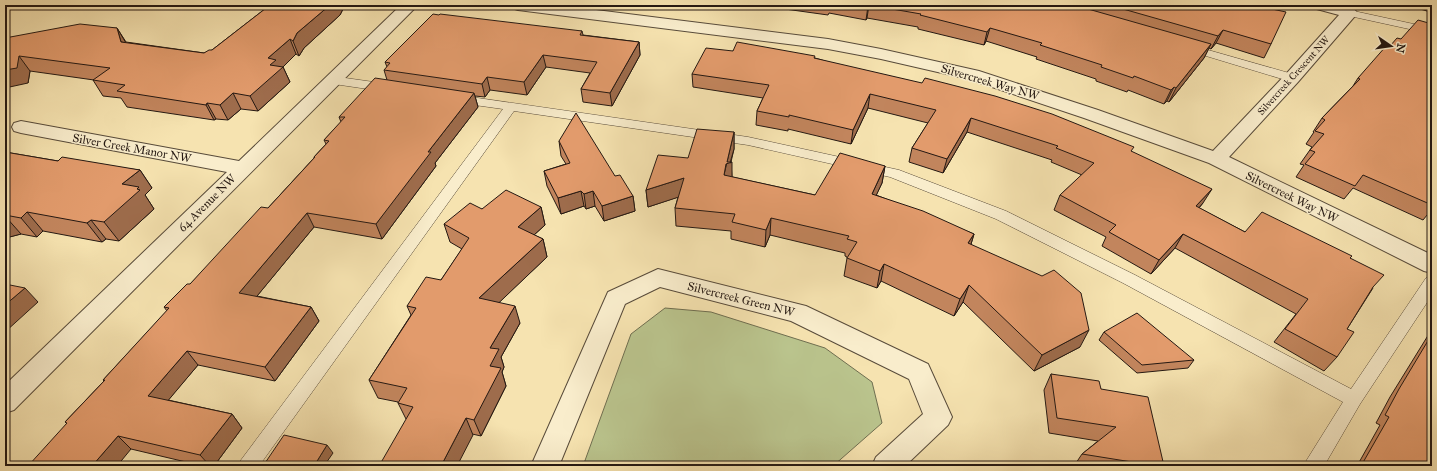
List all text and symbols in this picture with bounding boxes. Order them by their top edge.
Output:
north arrow [1371,26,1411,66]
street label: Silvercreek Crescent NW [1255,33,1333,118]
text: N [1393,42,1408,55]
street label: Silvercreek Way NW [939,61,1041,103]
street label: Silver Creek Manor NW [71,131,193,165]
street label: Silvercreek Way NW [1243,168,1341,226]
street label: 64 Avenue NW [175,171,239,235]
street label: Silvercreek Green NW [686,279,797,319]

